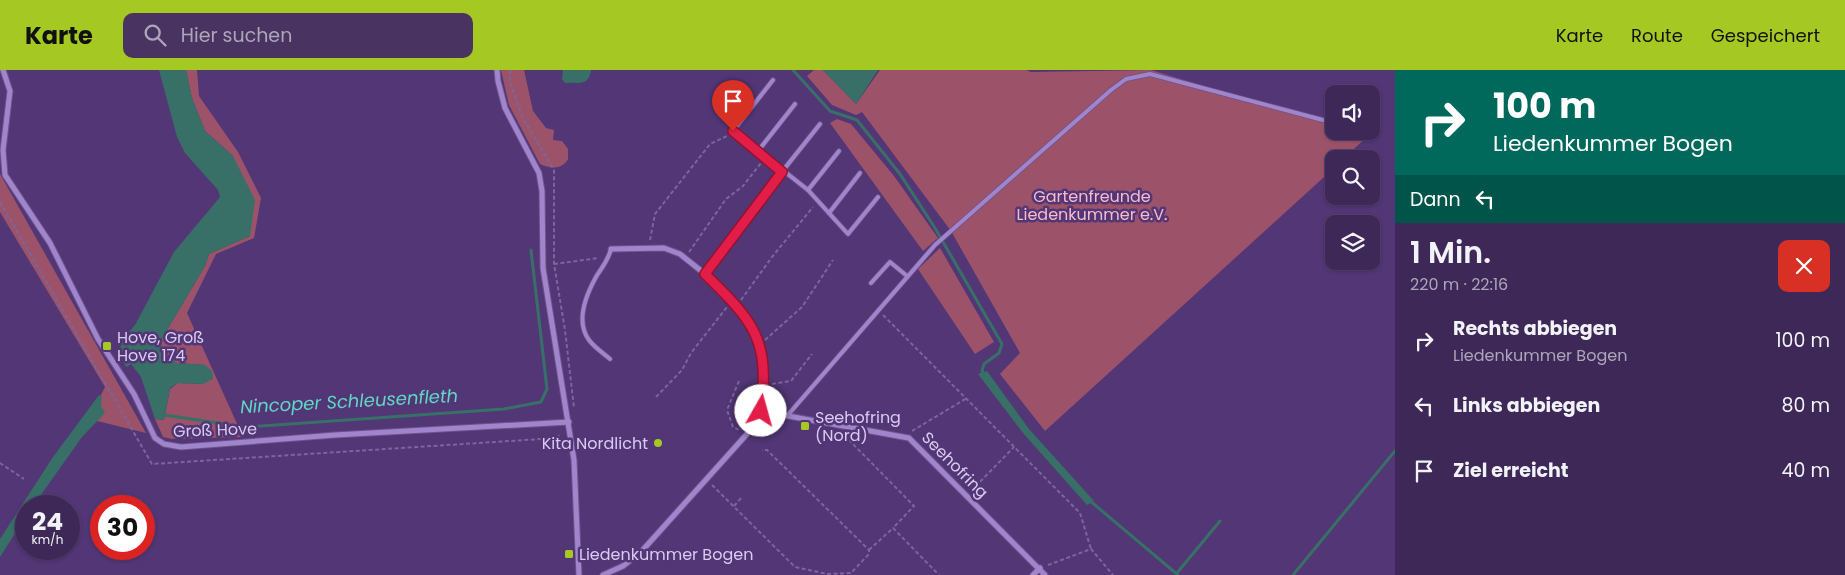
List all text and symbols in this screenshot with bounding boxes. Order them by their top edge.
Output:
search box [123,13,473,58]
text: Karte [25,19,93,52]
icon: search [141,21,169,49]
text: Hier suchen [181,22,292,49]
text: Karte [1556,23,1603,48]
text: Route [1631,23,1683,48]
text: Gespeichert [1711,23,1820,48]
pin [712,80,754,131]
text: 100 m [1493,81,1596,130]
map controls [1325,85,1380,270]
button: sound [1325,85,1380,140]
icon: arrive [719,87,747,115]
icon: right [1410,90,1475,155]
text: Liedenkummer Bogen [1493,128,1733,159]
button: search [1325,150,1380,205]
park label: Gartenfreunde Liedenkummer e.V. [1017,185,1167,226]
icon: left [1471,185,1499,213]
text: Dann [1410,186,1461,213]
button: layers [1325,215,1380,270]
text: 1 Min. [1410,231,1491,274]
button: close [1778,240,1830,292]
text: 220 m · 22:16 [1410,273,1508,296]
text: Rechts abbiegen [1453,315,1617,342]
place label: Hove, Groß Hove 174 [117,326,204,367]
icon: right [1410,327,1438,355]
text: 100 m [1775,327,1830,354]
marker: Hove, Groß Hove 174 [101,340,113,352]
text: Liedenkummer Bogen [1453,344,1627,367]
water label: Nincoper Schleusenfleth [239,383,459,419]
position arrow [734,384,786,436]
icon: left [1410,392,1438,420]
text: Links abbiegen [1453,392,1600,419]
text: 80 m [1781,392,1830,419]
place label: Seehofring (Nord) [815,406,901,447]
street label: Groß Hove [173,417,257,443]
marker: Seehofring (Nord) [799,420,811,432]
street label: Seehofring [916,426,994,504]
place label: Kita Nordlicht [542,432,648,455]
marker: Kita Nordlicht [652,437,664,449]
icon: arrive [1410,457,1438,485]
text: Ziel erreicht [1453,457,1569,484]
text: 40 m [1781,457,1830,484]
speed limit sign: 30 [90,495,155,560]
text: 24 [32,504,63,539]
text: km/h [32,531,63,548]
place label: Liedenkummer Bogen [579,543,753,566]
marker: Liedenkummer Bogen [563,548,575,560]

